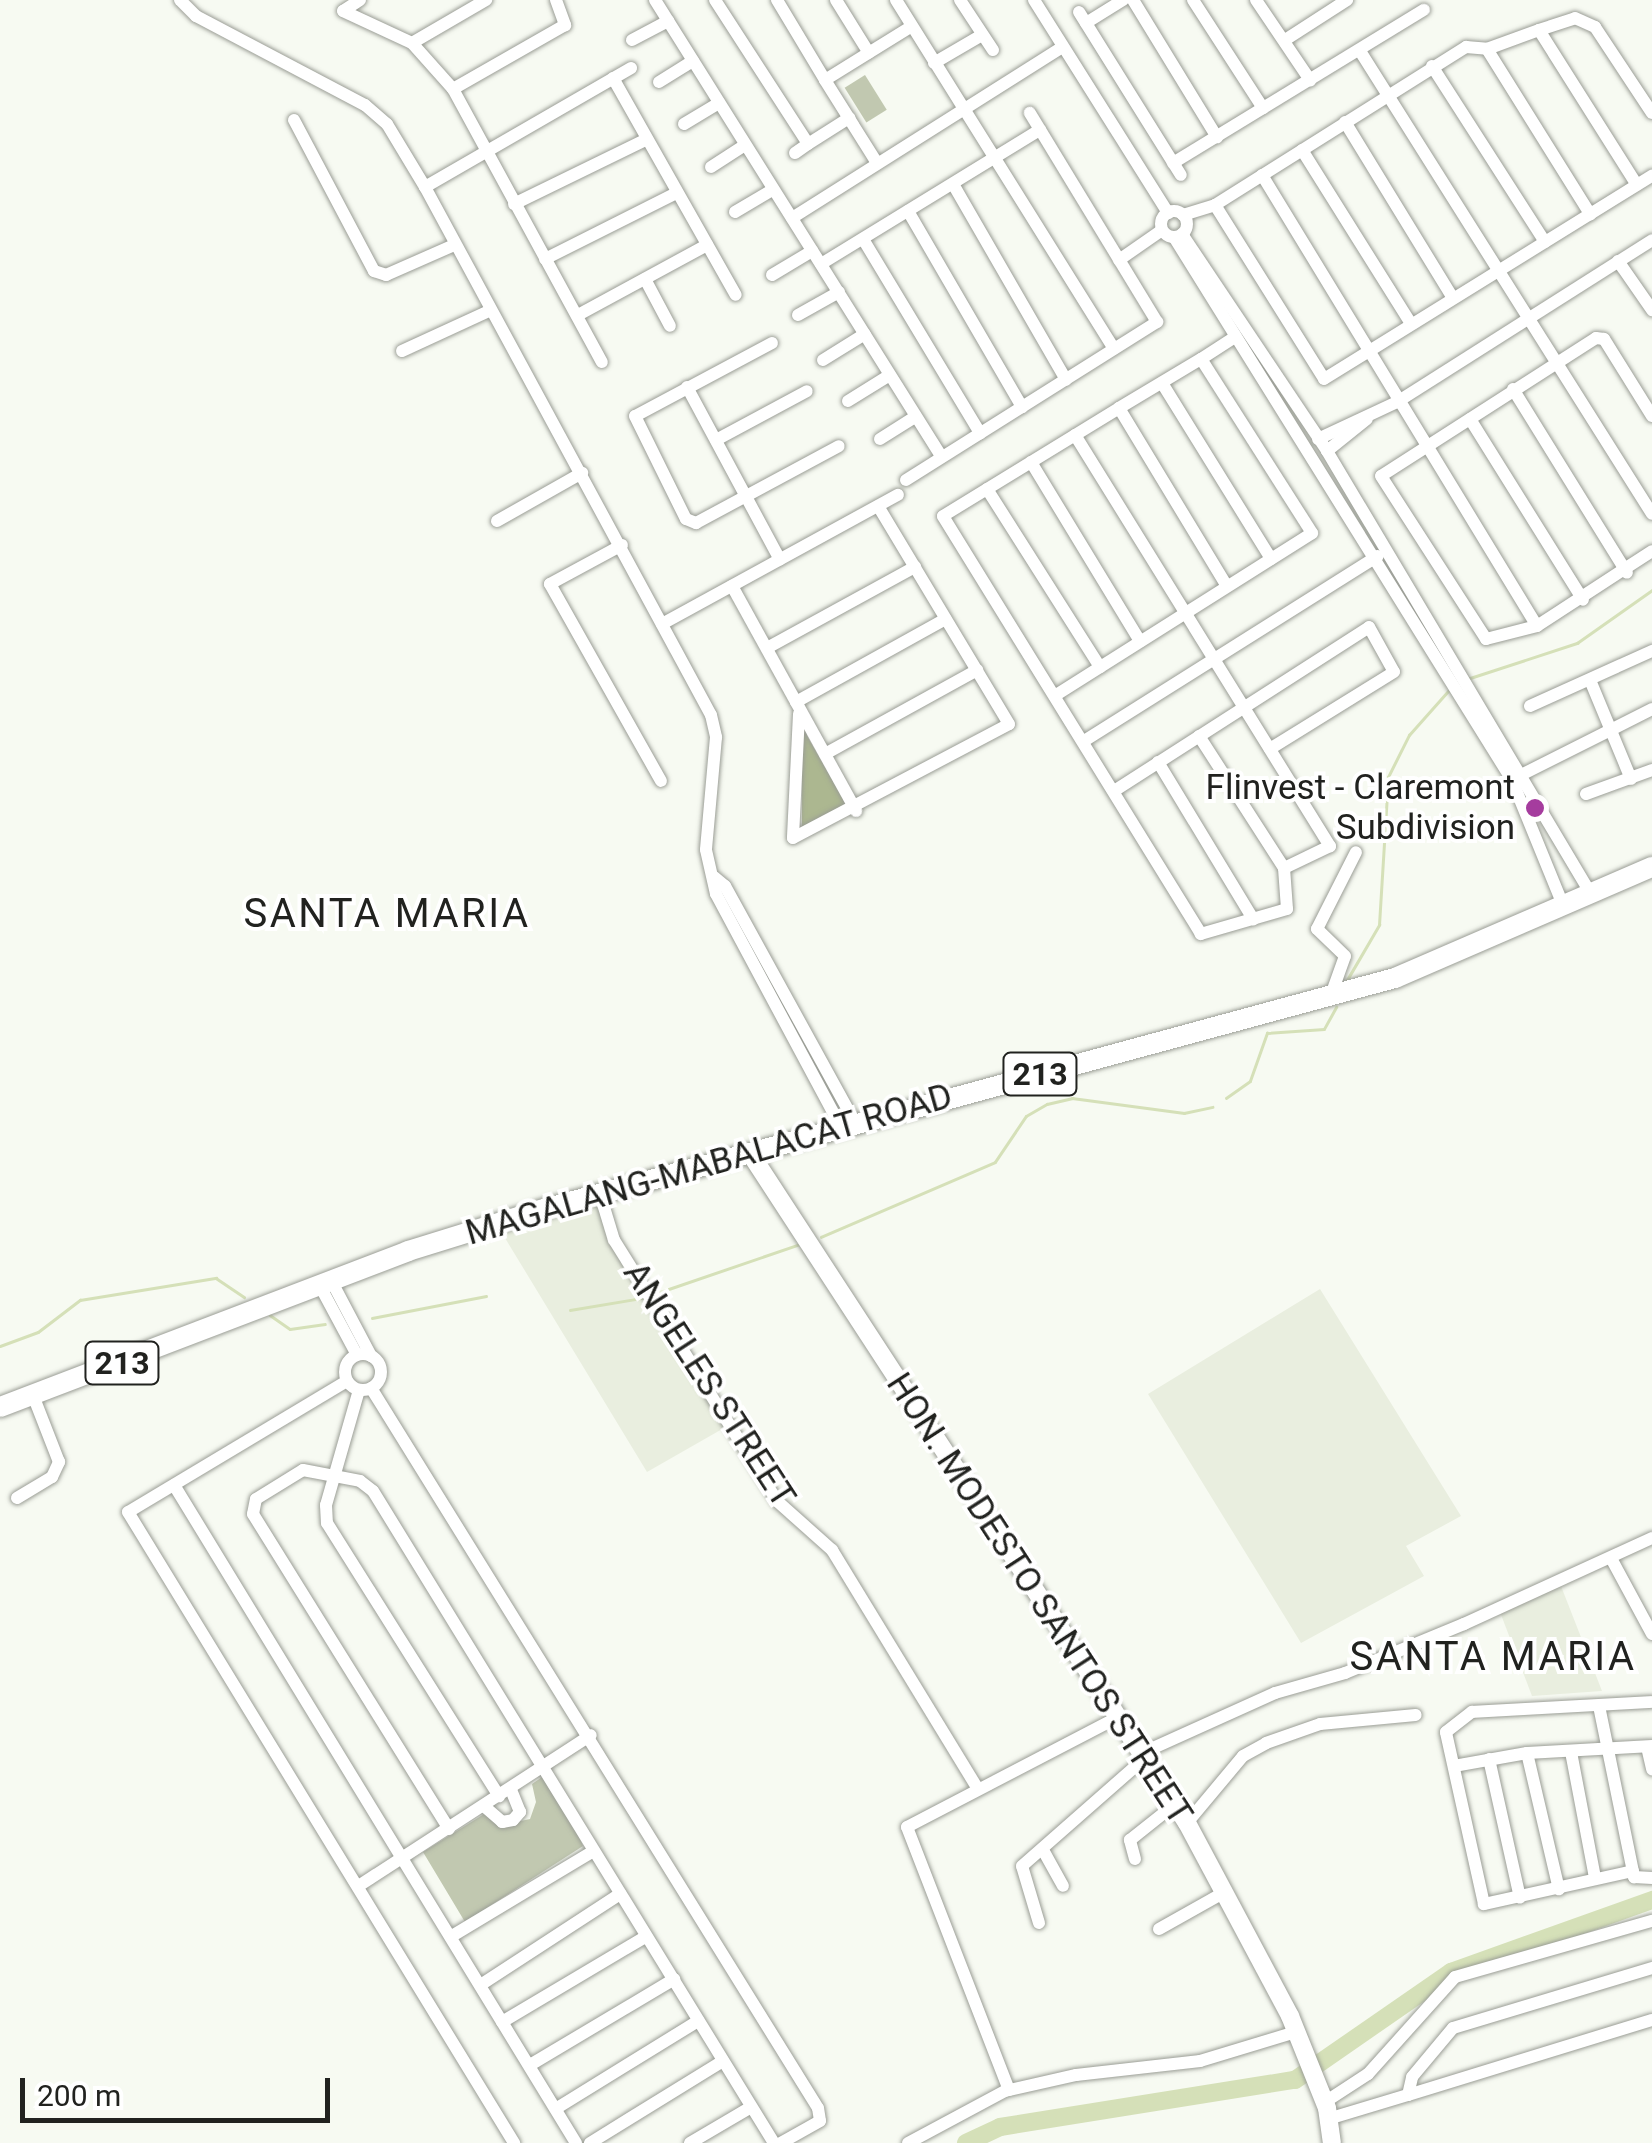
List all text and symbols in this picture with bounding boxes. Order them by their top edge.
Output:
place label: Flinvest - Claremont Subdivision [1206,767,1515,849]
marker: Flinvest - Claremont Subdivision [1524,797,1546,819]
district label: SANTA MARIA [244,890,530,938]
road number: 213 [1000,1047,1080,1101]
street label: MAGALANG-MABALACAT ROAD [461,1075,957,1255]
street label: ANGELES STREET [614,1254,804,1516]
road number: 213 [82,1336,162,1390]
street label: HON. MODESTO SANTOS STREET [877,1365,1201,1833]
district label: SANTA MARIA [1350,1633,1636,1681]
scale bar [25,2058,335,2120]
text: 200 m [37,2078,121,2113]

